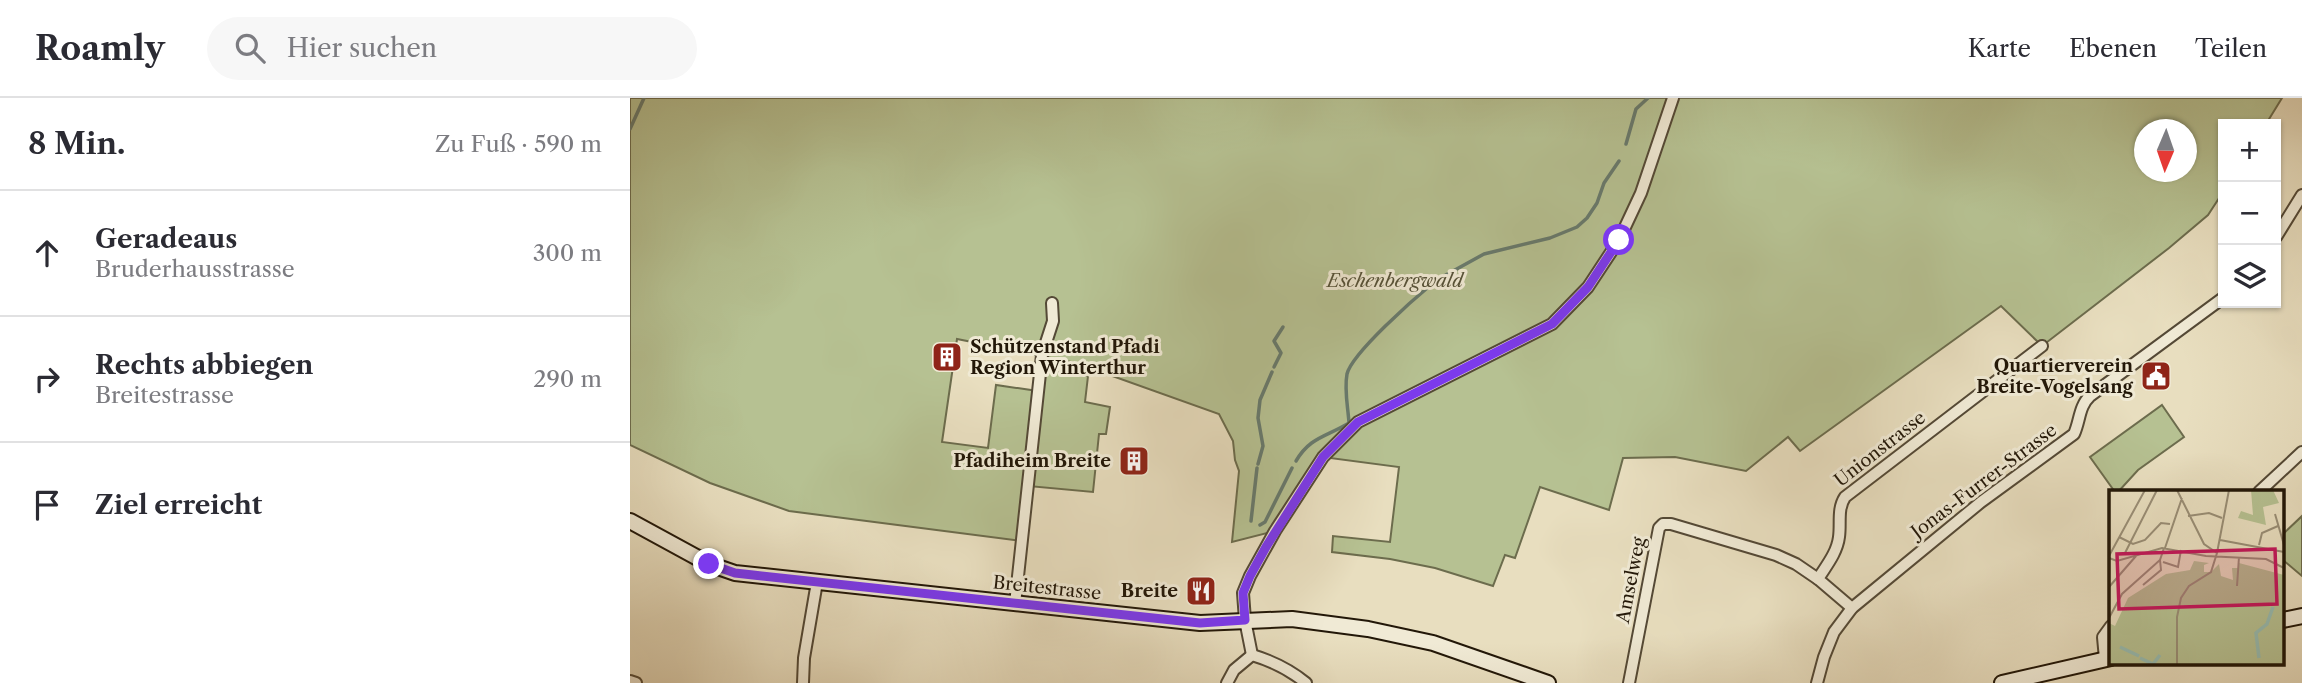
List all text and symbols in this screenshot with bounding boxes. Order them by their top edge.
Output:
search box [207,17,697,80]
text: Roamly [35,28,165,69]
icon: search [231,29,269,67]
text: Hier suchen [287,32,437,64]
text: Karte [1968,34,2031,63]
text: Ebenen [2069,34,2157,63]
text: Teilen [2195,34,2267,63]
north arrow [2134,119,2197,182]
map controls [2218,119,2281,308]
button: + [2218,119,2281,182]
text: 8 Min. [28,125,125,162]
text: Zu Fuß · 590 m [435,130,602,158]
button: − [2218,182,2281,245]
text: Geradeaus [95,223,237,255]
route start [1603,224,1634,255]
icon: ahead [28,234,66,272]
text: 300 m [533,239,602,267]
button: layers [2218,245,2281,308]
text: Bruderhausstrasse [95,255,295,283]
park label: Eschenbergwald [1325,270,1465,292]
place label: Schützenstand Pfadi Region Winterthur [970,336,1160,379]
building icon: Schützenstand Pfadi Region Winterthur [930,340,964,374]
text: Rechts abbiegen [95,349,313,381]
place label: Quartierverein Breite-Vogelsang [1976,355,2134,398]
public building icon: Quartierverein Breite-Vogelsang [2139,359,2173,393]
icon: right [28,360,66,398]
text: 290 m [533,365,602,393]
text: Breitestrasse [95,381,234,409]
street label: Unionstrasse [1830,407,1930,491]
street label: Jonas-Furrer-Strasse [1904,419,2061,545]
building icon: Pfadiheim Breite [1117,444,1151,478]
place label: Pfadiheim Breite [953,450,1111,472]
icon: arrive [28,486,66,524]
text: Ziel erreicht [95,489,262,521]
inset map [2109,490,2284,666]
street label: Amselweg [1612,535,1650,626]
route end [693,548,724,579]
street label: Breitestrasse [992,571,1102,605]
restaurant icon: Breite [1184,574,1218,608]
place label: Breite [1121,580,1178,602]

